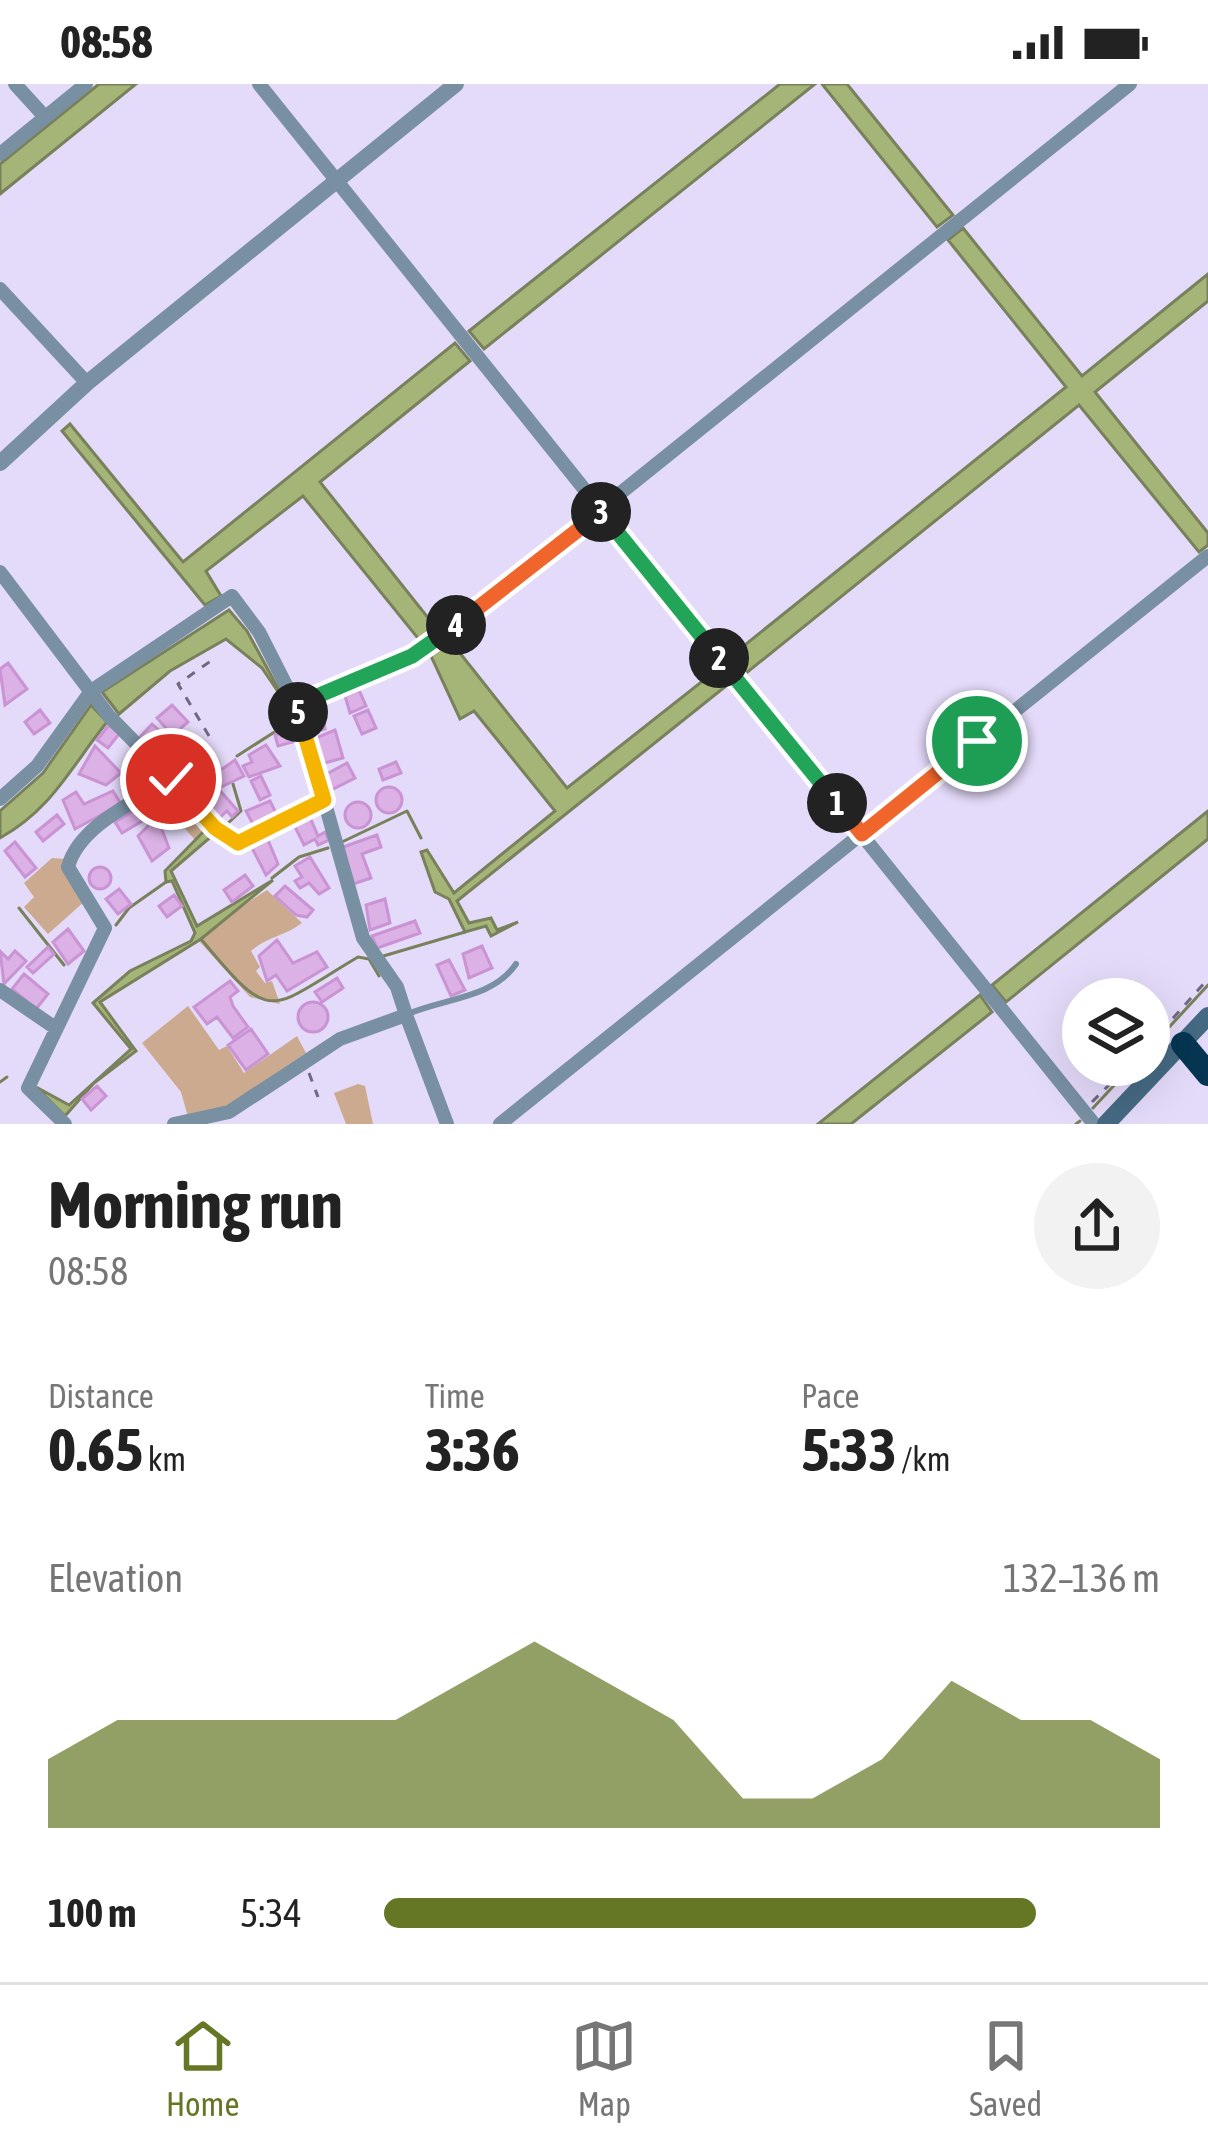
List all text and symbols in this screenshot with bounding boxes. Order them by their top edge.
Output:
text: 08:58 [60,16,153,68]
pin: 3 [571,482,631,542]
text: 3 [593,493,609,531]
pin: 4 [426,595,486,655]
text: 4 [448,606,464,644]
pin: 2 [689,628,749,688]
text: 2 [711,639,727,677]
pin: 5 [268,682,328,742]
pin [926,690,1028,792]
text: 5 [290,693,306,731]
icon: arrive [944,708,1010,774]
pin [120,728,222,830]
icon: check [138,746,204,812]
pin: 1 [807,773,867,833]
text: 1 [829,784,845,822]
map controls [1062,978,1170,1086]
button: layers [1062,978,1170,1086]
button: share [1034,1163,1160,1289]
text: Morning run [48,1166,343,1242]
text: 08:58 [48,1249,128,1293]
text: Distance [48,1377,154,1415]
text: Time [425,1377,485,1415]
text: Pace [801,1377,859,1415]
text: 0.65 [48,1415,143,1484]
text: 3:36 [425,1415,520,1484]
text: 5:33 [801,1415,897,1484]
text: km [143,1440,186,1478]
text: /km [897,1440,951,1478]
text: Elevation [48,1556,183,1600]
text: 132–136 m [1003,1556,1160,1600]
text: 100 m [48,1891,136,1935]
text: 5:34 [240,1891,302,1935]
tab: Home [166,2013,239,2123]
tab: Map [571,2013,637,2123]
tab: Saved [969,2013,1042,2123]

